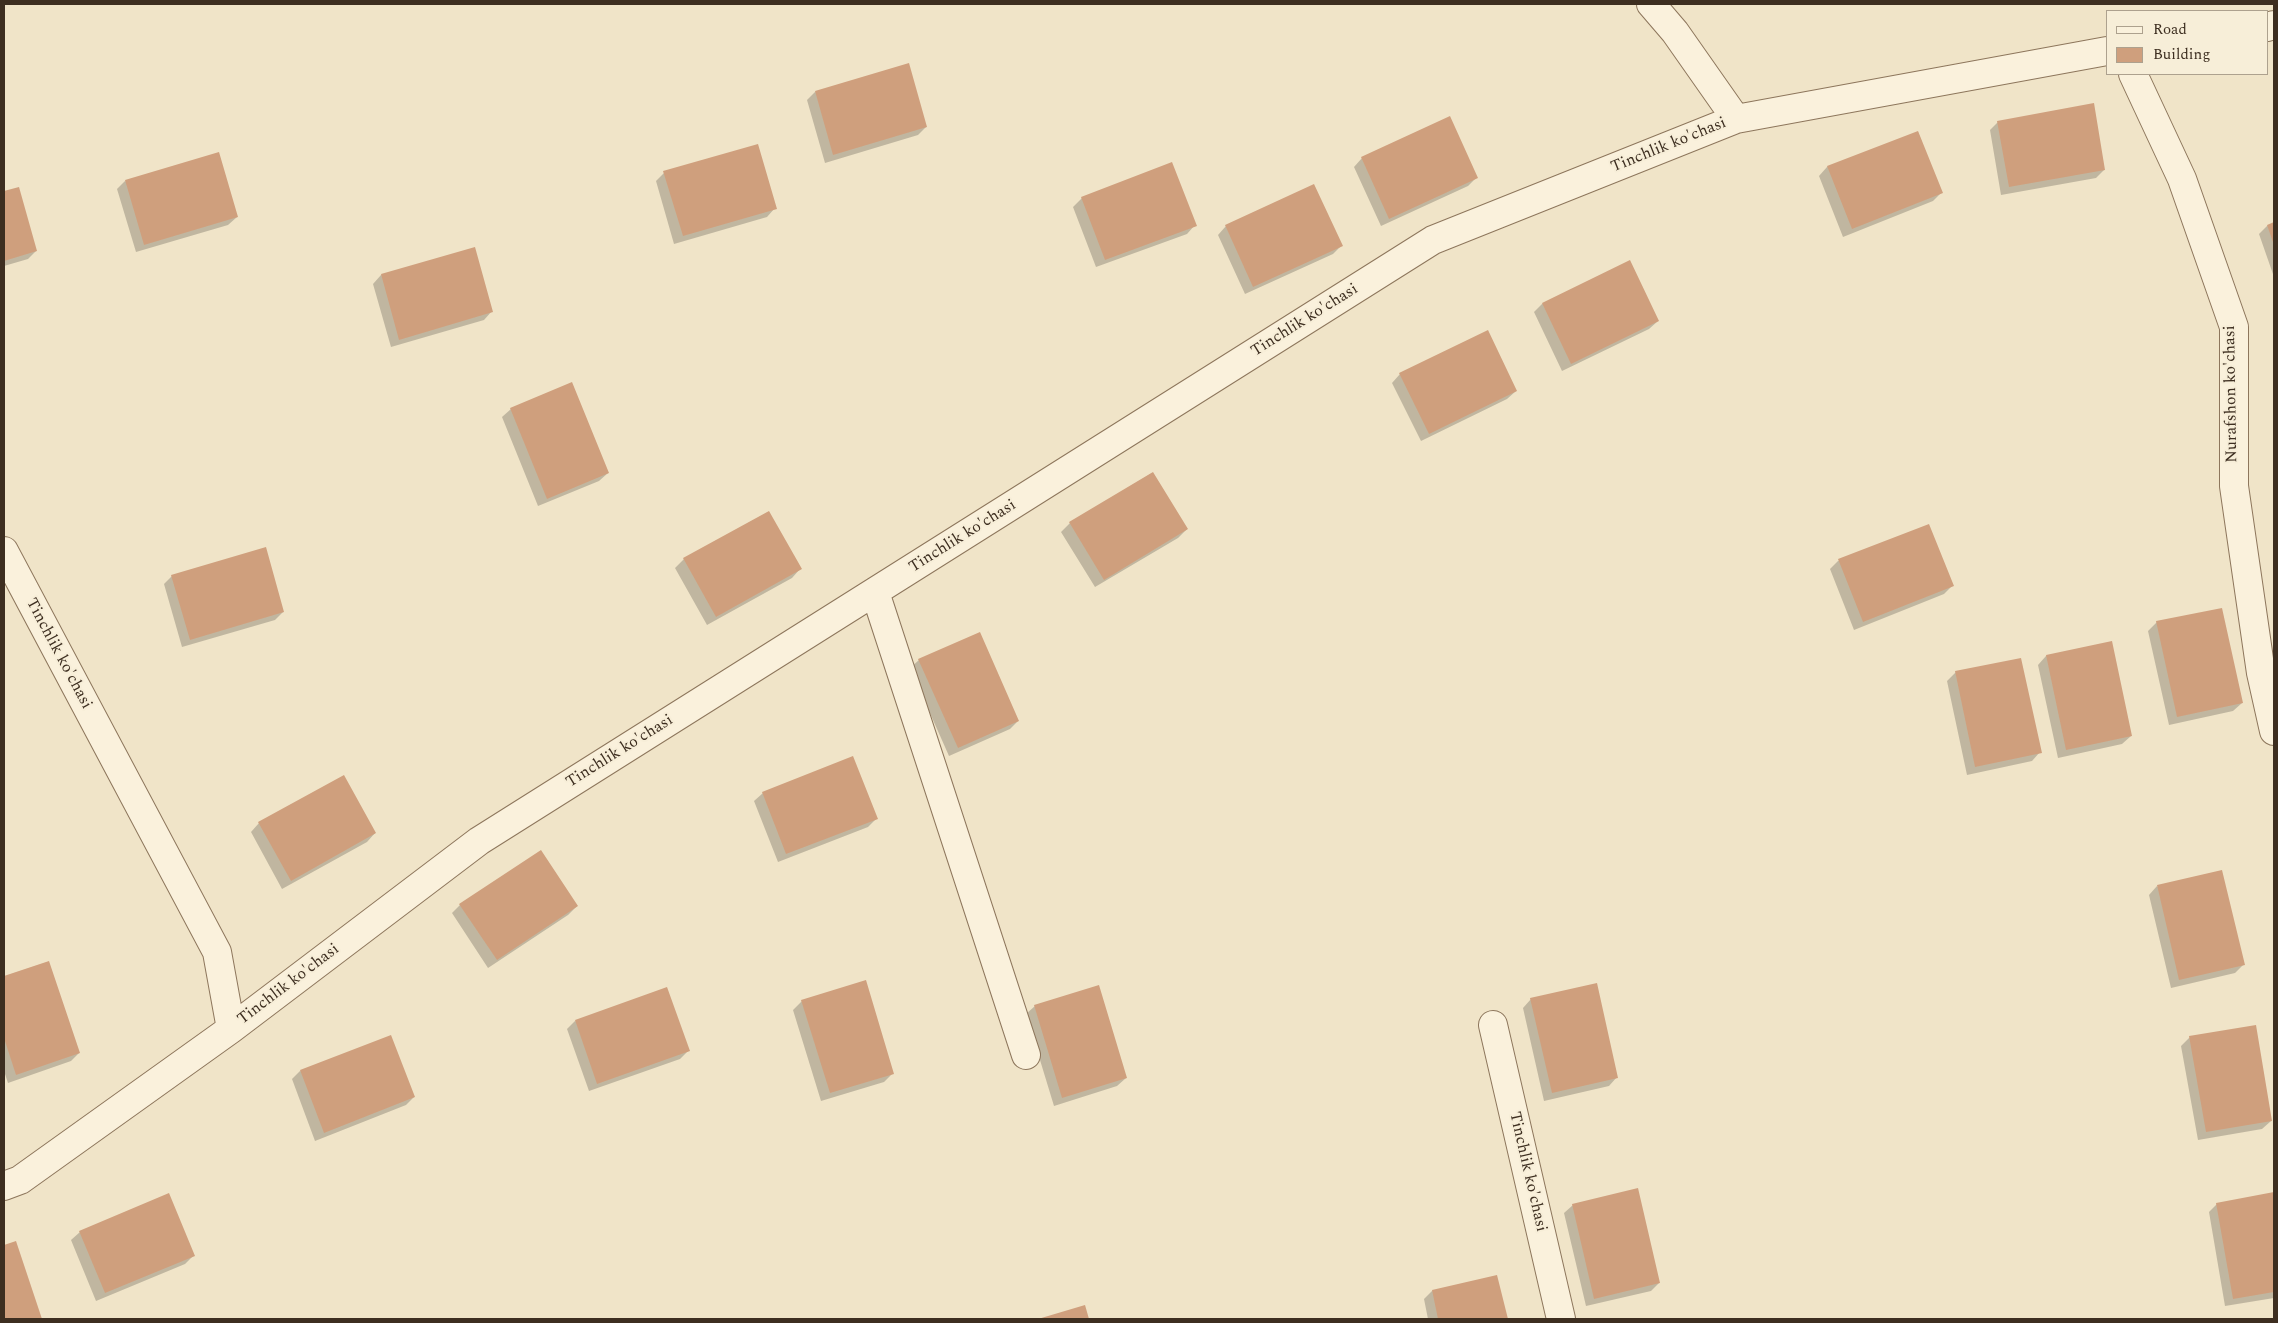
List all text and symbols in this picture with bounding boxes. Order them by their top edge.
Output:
legend [2106,10,2268,75]
text: Road [2153,18,2187,41]
text: Building [2153,43,2210,66]
street label: Tinchlik ko'chasi [1609,114,1729,178]
street label: Tinchlik ko'chasi [1248,280,1362,362]
street label: Nurafshon ko'chasi [2221,325,2243,463]
street label: Tinchlik ko'chasi [906,496,1020,578]
street label: Tinchlik ko'chasi [21,595,95,713]
street label: Tinchlik ko'chasi [563,711,677,793]
street label: Tinchlik ko'chasi [234,940,344,1030]
street label: Tinchlik ko'chasi [1504,1110,1550,1234]

